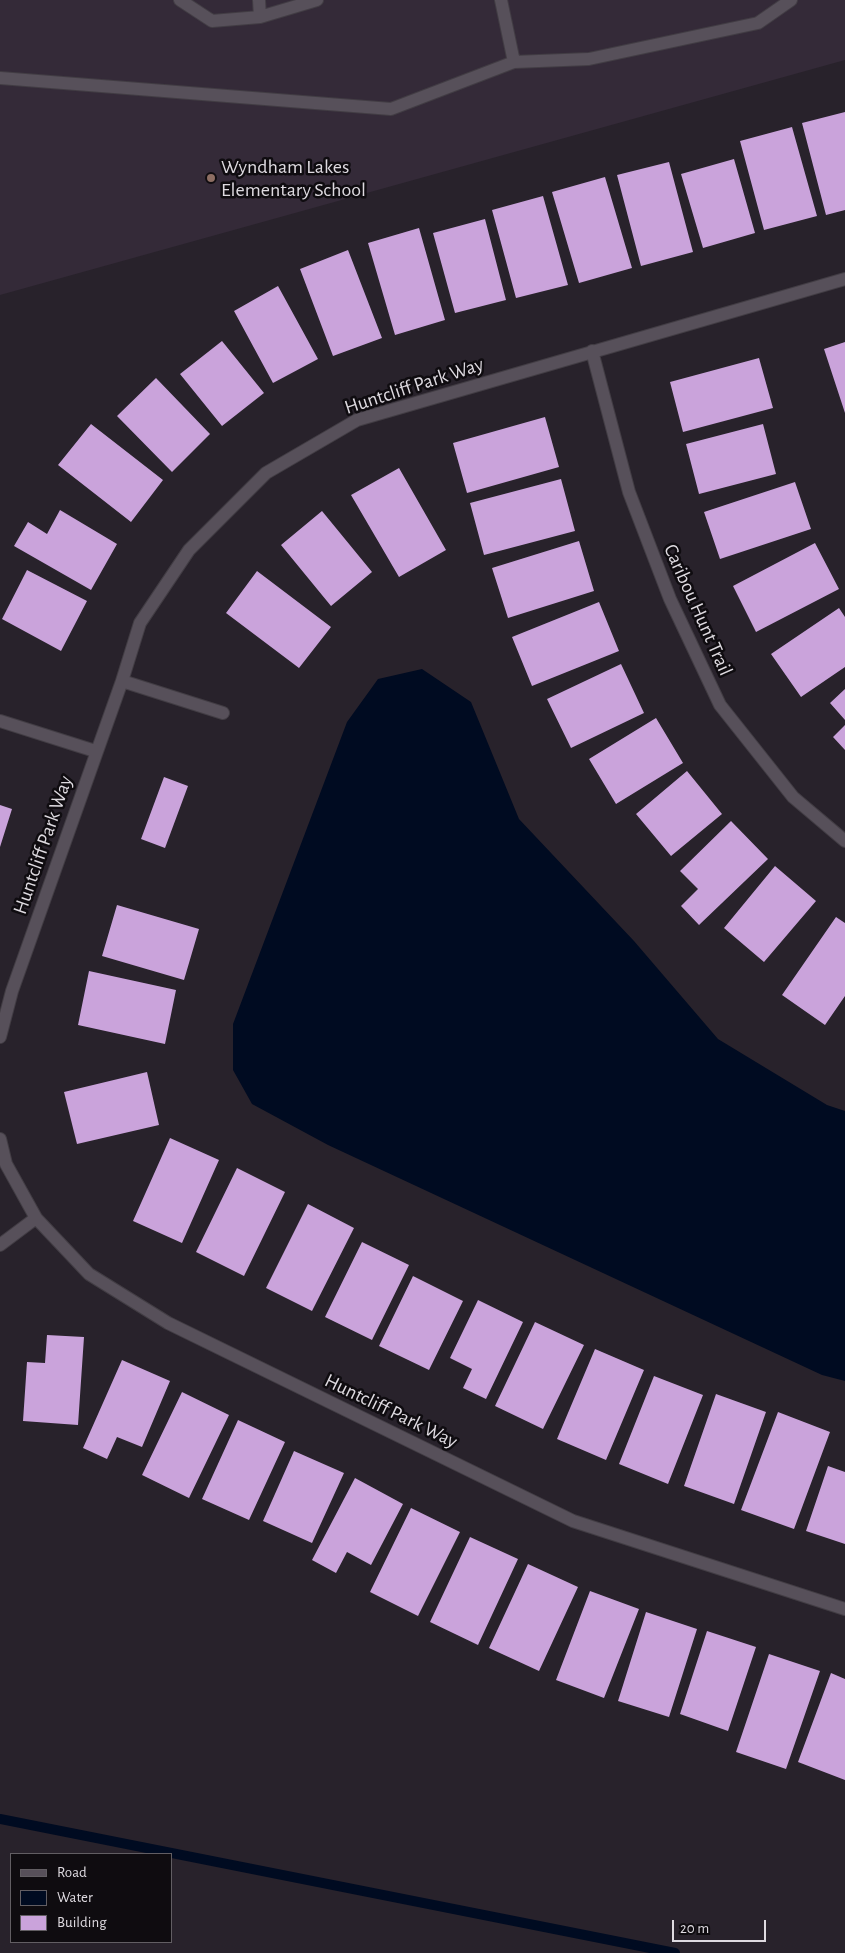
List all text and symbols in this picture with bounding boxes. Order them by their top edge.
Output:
place label: Wyndham Lakes Elementary School [221,155,366,202]
marker: Wyndham Lakes Elementary School [205,172,217,184]
street label: Huntcliff Park Way [341,352,487,420]
street label: Caribou Hunt Trail [658,540,738,680]
street label: Huntcliff Park Way [8,773,78,917]
street label: Huntcliff Park Way [321,1368,461,1454]
legend [10,1853,172,1943]
text: Road [57,1865,87,1880]
text: Water [57,1890,93,1905]
scale bar [675,1910,769,1942]
text: Building [57,1915,107,1930]
text: 20 m [680,1921,709,1936]

